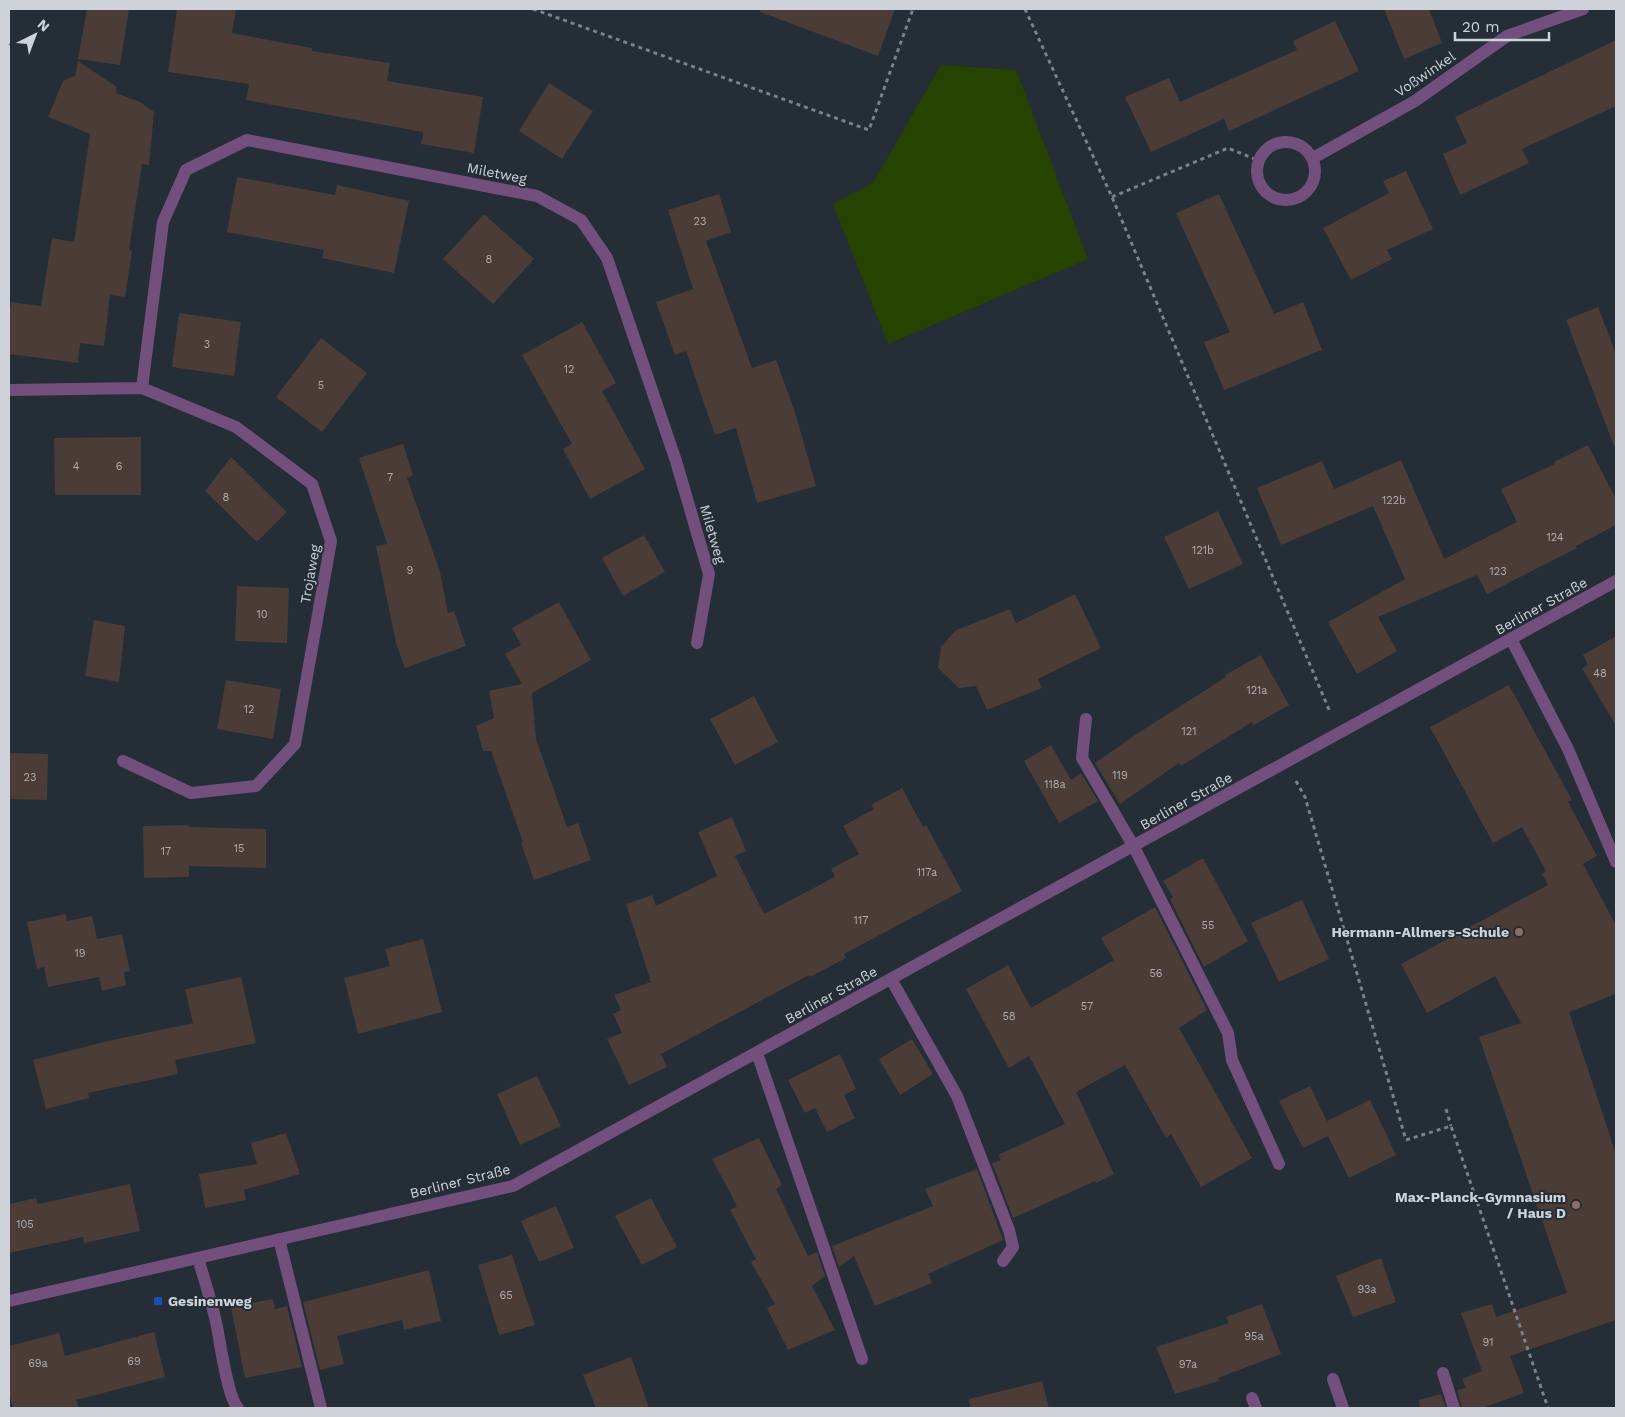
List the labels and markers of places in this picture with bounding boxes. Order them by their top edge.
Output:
place label: Hermann-Allmers-Schule [1331,924,1509,940]
marker: Hermann-Allmers-Schule [1513,926,1525,938]
place label: Max-Planck-Gymnasium / Haus D [1395,1189,1566,1221]
marker: Max-Planck-Gymnasium / Haus D [1570,1199,1582,1211]
place label: Gesinenweg [168,1293,252,1309]
marker: Gesinenweg [152,1295,164,1307]

